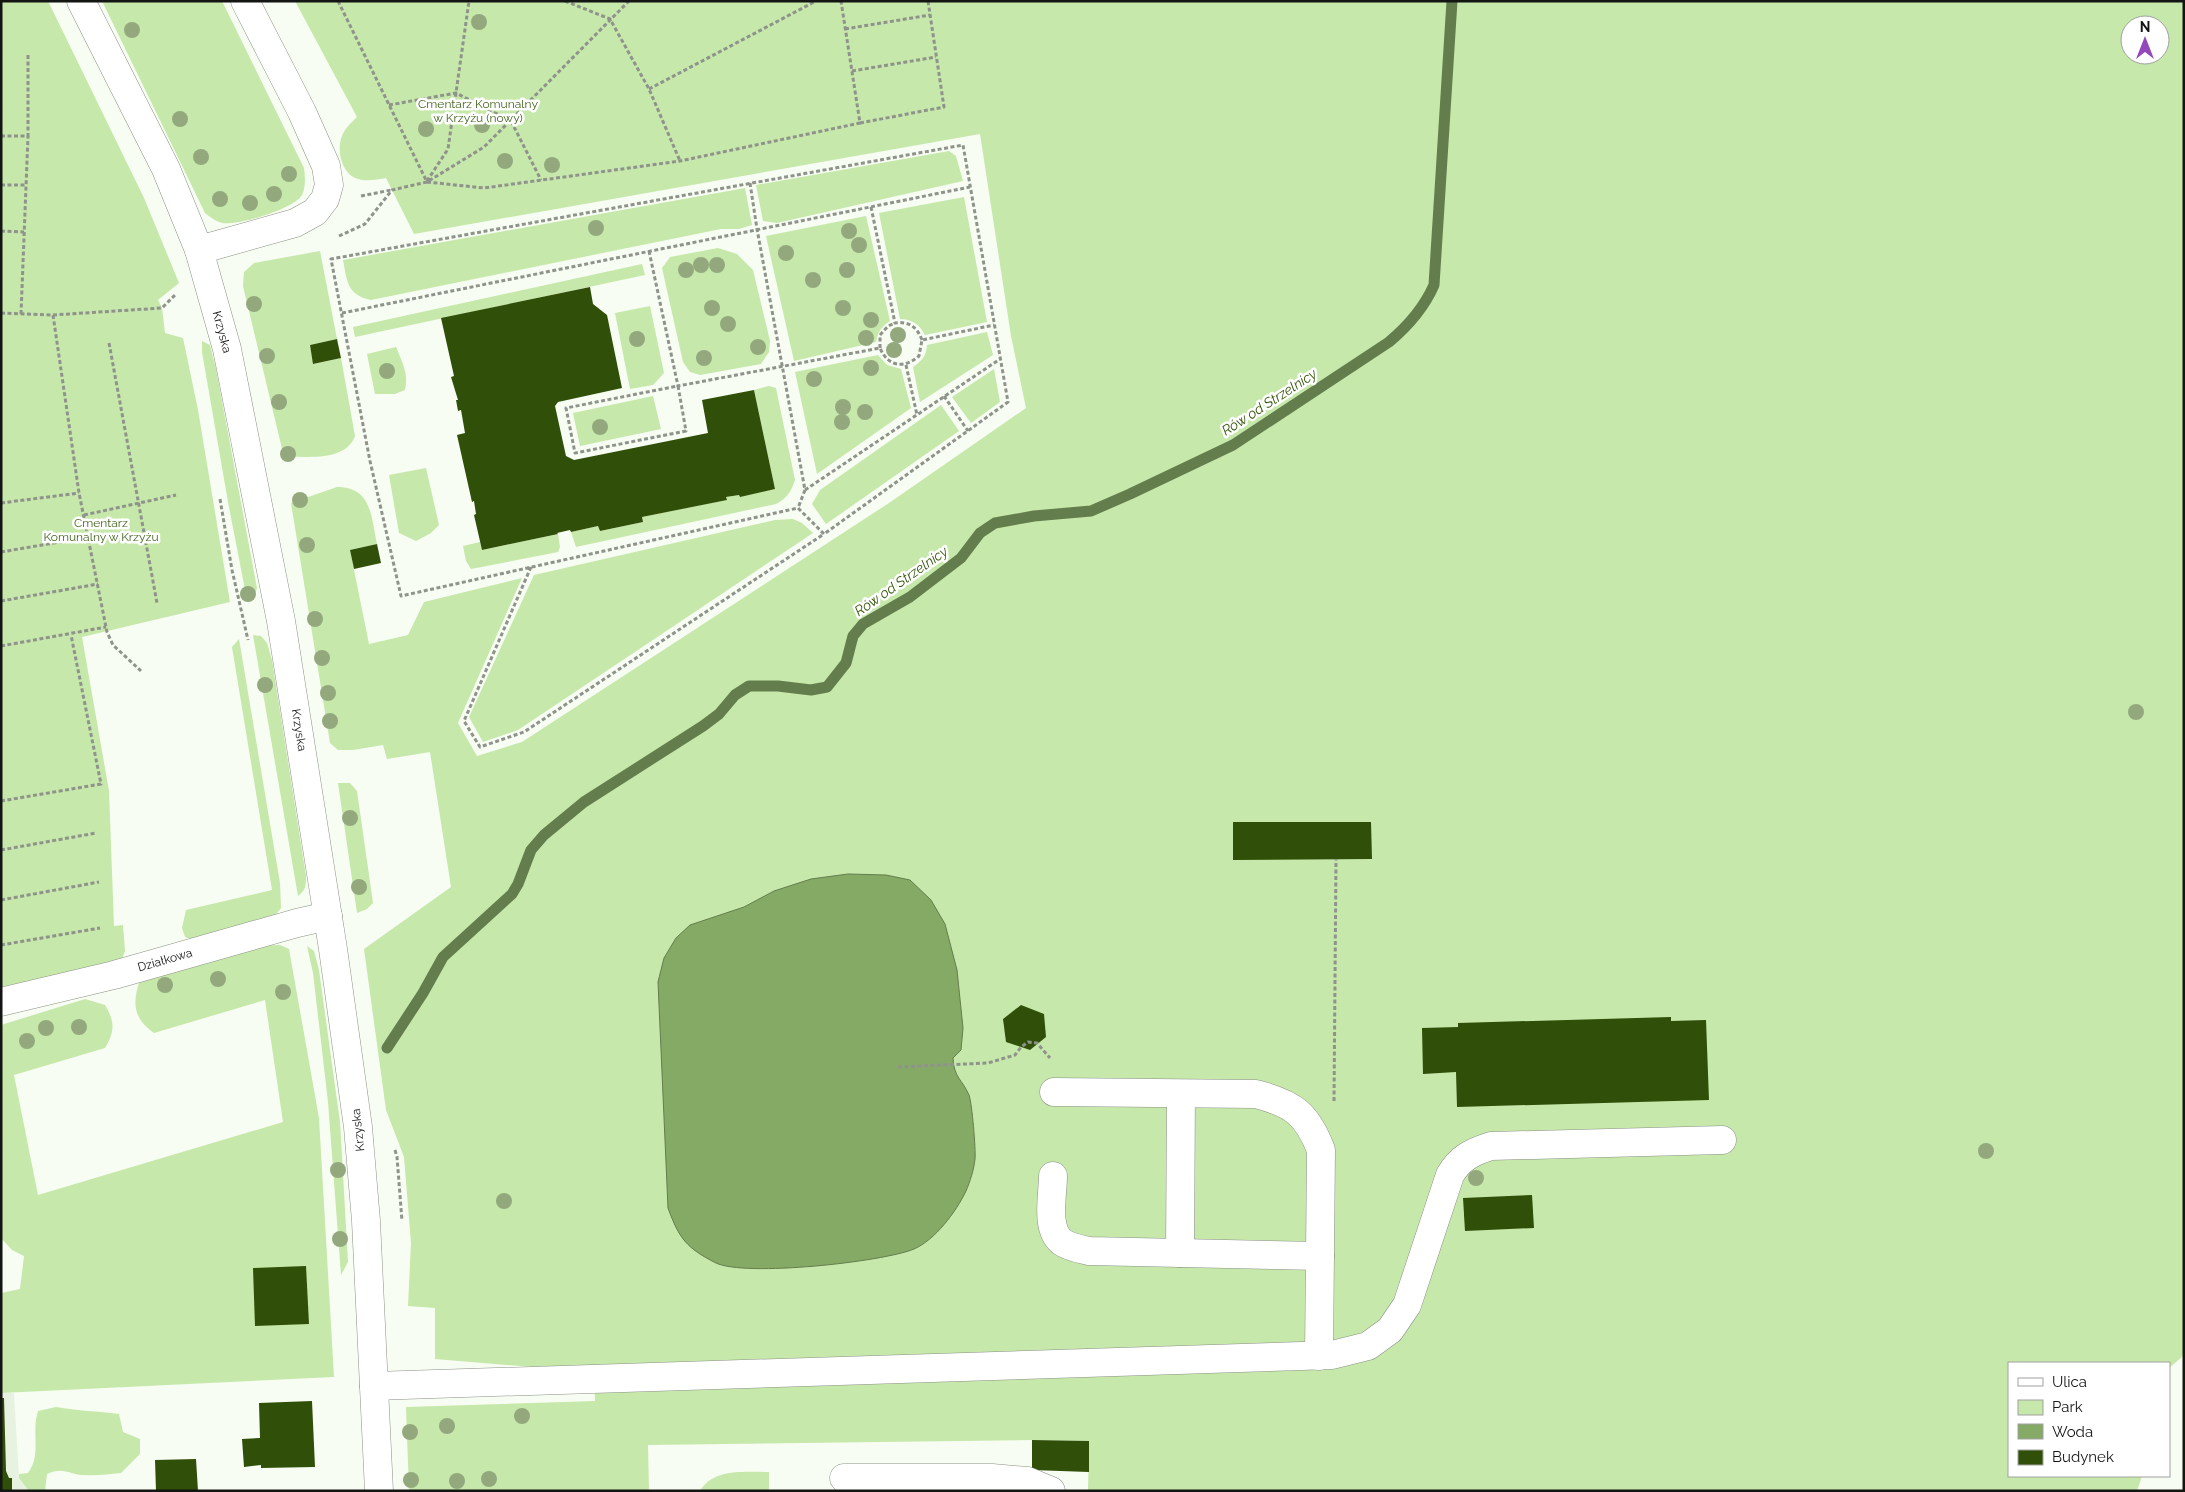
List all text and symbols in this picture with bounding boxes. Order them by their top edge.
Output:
north arrow [2120,15,2170,65]
text: N [2140,19,2150,35]
park label: Cmentarz Komunalny w Krzyżu (nowy) [418,97,538,125]
street label: Krzyska [210,309,234,355]
water label: Rów od Strzelnicy [1219,365,1320,439]
park label: Cmentarz Komunalny w Krzyżu [43,516,159,544]
water label: Rów od Strzelnicy [851,542,952,619]
street label: Krzyska [289,708,309,752]
street label: Działkowa [136,946,194,974]
street label: Krzyska [349,1108,367,1152]
legend [2008,1362,2170,1477]
text: Ulica [2052,1373,2087,1391]
text: Park [2052,1398,2083,1416]
text: Woda [2052,1423,2093,1441]
text: Budynek [2052,1448,2114,1466]

